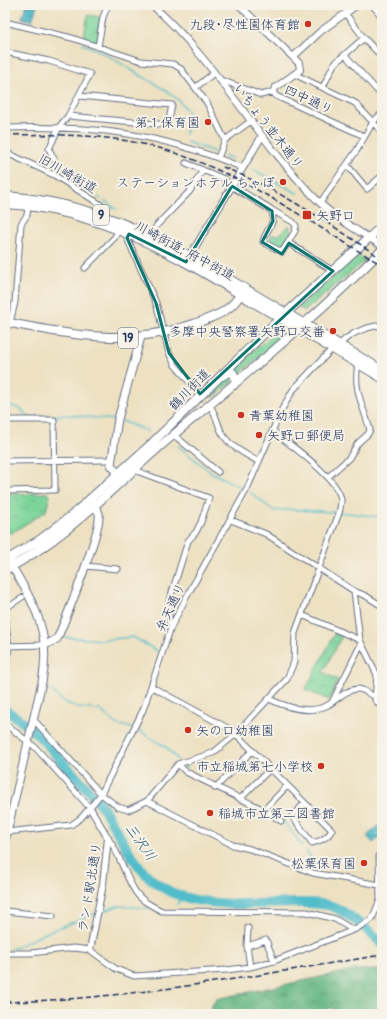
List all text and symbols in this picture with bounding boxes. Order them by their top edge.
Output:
place label: 九段･尽性園体育館 [189,17,300,33]
marker: 九段･尽性園体育館 [303,19,313,29]
street label: いちょう並木通り [230,81,307,173]
street label: 四中通り [282,82,336,118]
place label: 第１保育園 [135,115,200,131]
marker: 第１保育園 [203,117,213,127]
street label: 旧川崎街道 [35,151,100,197]
place label: ステーションホテル ちゃぼ [116,175,275,191]
marker: ステーションホテル ちゃぼ [278,177,288,187]
road number: 9 [93,205,109,225]
place label: 矢野口 [316,208,355,224]
marker: 矢野口 [301,209,313,221]
street label: 川崎街道; 府中街道 [132,218,237,284]
place label: 多摩中央警察署矢野口交番 [169,324,325,340]
marker: 多摩中央警察署矢野口交番 [328,326,338,336]
road number: 19 [118,328,138,348]
street label: 鶴川街道 [166,366,214,414]
place label: 青葉幼稚園 [249,408,314,424]
marker: 青葉幼稚園 [236,410,246,420]
place label: 矢野口郵便局 [267,428,345,444]
marker: 矢野口郵便局 [254,430,264,440]
street label: 弁天通り [153,580,189,634]
place label: 矢の口幼稚園 [196,723,274,739]
marker: 矢の口幼稚園 [183,725,193,735]
place label: 市立稲城第七小学校 [196,759,313,775]
marker: 市立稲城第七小学校 [316,761,326,771]
place label: 稲城市立第二図書館 [218,806,335,822]
marker: 稲城市立第二図書館 [205,808,215,818]
water label: 三沢川 [122,820,160,864]
street label: ランド駅北通り [75,841,105,933]
place label: 松葉保育園 [291,856,356,872]
marker: 松葉保育園 [359,858,369,868]

